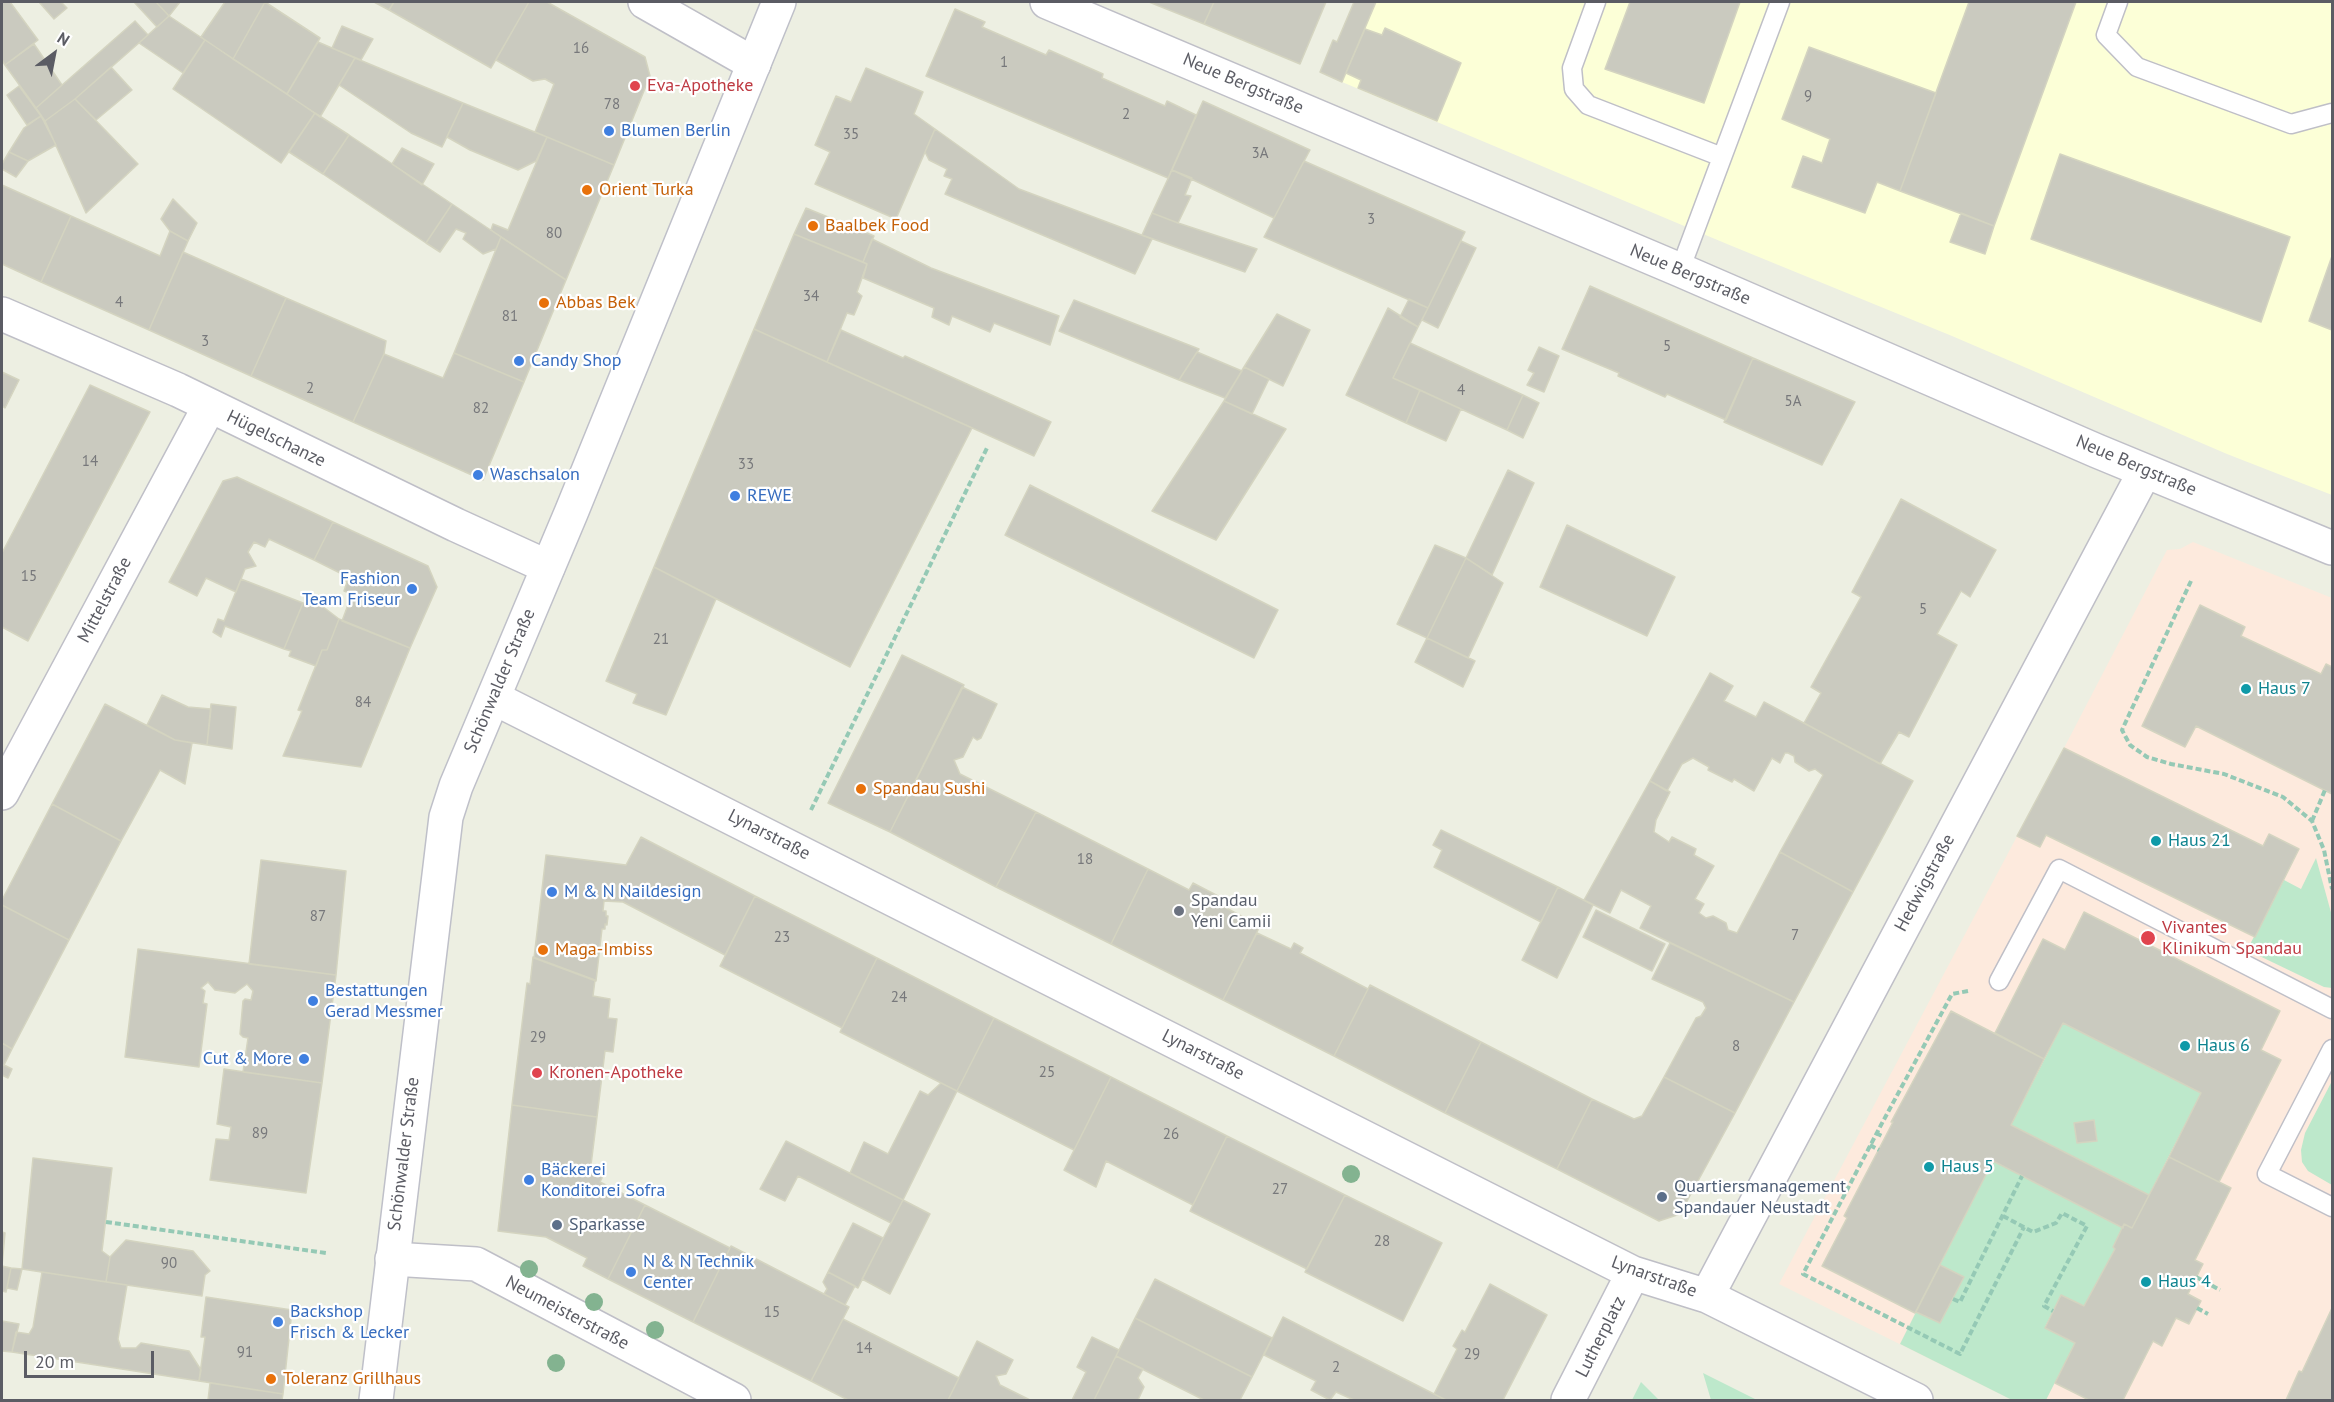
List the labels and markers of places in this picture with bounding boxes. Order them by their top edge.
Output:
place label: Eva-Apotheke [647,75,753,97]
marker: Eva-Apotheke [628,79,642,93]
place label: Blumen Berlin [621,120,731,142]
marker: Blumen Berlin [602,124,616,138]
place label: Orient Turka [599,179,694,201]
marker: Orient Turka [580,183,594,197]
place label: Baalbek Food [825,215,929,237]
marker: Baalbek Food [806,219,820,233]
place label: Abbas Bek [556,292,636,314]
marker: Abbas Bek [537,296,551,310]
place label: Candy Shop [531,350,621,372]
marker: Candy Shop [512,354,526,368]
place label: Waschsalon [490,464,580,486]
marker: Waschsalon [471,468,485,482]
place label: REWE [747,485,792,507]
marker: REWE [728,489,742,503]
place label: Fashion Team Friseur [302,568,400,610]
marker: Fashion Team Friseur [405,582,419,596]
place label: Haus 7 [2258,678,2311,700]
marker: Haus 7 [2239,682,2253,696]
place label: Spandau Sushi [873,778,986,800]
marker: Spandau Sushi [854,782,868,796]
place label: Haus 21 [2168,830,2231,852]
marker: Haus 21 [2149,834,2163,848]
place label: M & N Naildesign [564,881,701,903]
marker: M & N Naildesign [545,885,559,899]
place label: Spandau Yeni Camii [1191,890,1271,932]
marker: Spandau Yeni Camii [1172,904,1186,918]
place label: Vivantes Klinikum Spandau [2162,917,2302,960]
marker: Vivantes Klinikum Spandau [2139,929,2157,947]
place label: Maga-Imbiss [555,939,653,961]
marker: Maga-Imbiss [536,943,550,957]
place label: Bestattungen Gerad Messmer [325,980,443,1022]
marker: Bestattungen Gerad Messmer [306,994,320,1008]
place label: Haus 6 [2197,1035,2250,1057]
marker: Haus 6 [2178,1039,2192,1053]
place label: Cut & More [203,1048,292,1070]
marker: Cut & More [297,1052,311,1066]
place label: Kronen-Apotheke [549,1062,683,1084]
marker: Kronen-Apotheke [530,1066,544,1080]
place label: Haus 5 [1941,1156,1994,1178]
place label: Bäckerei Konditorei Sofra [541,1159,665,1202]
marker: Haus 5 [1922,1160,1936,1174]
marker: Bäckerei Konditorei Sofra [522,1173,536,1187]
place label: Quartiersmanagement Spandauer Neustadt [1674,1176,1846,1218]
marker: Quartiersmanagement Spandauer Neustadt [1655,1190,1669,1204]
place label: Sparkasse [569,1214,645,1236]
marker: Sparkasse [550,1218,564,1232]
place label: N & N Technik Center [643,1251,754,1294]
marker: N & N Technik Center [624,1265,638,1279]
place label: Haus 4 [2158,1271,2211,1293]
marker: Haus 4 [2139,1275,2153,1289]
place label: Backshop Frisch & Lecker [290,1301,409,1344]
marker: Backshop Frisch & Lecker [271,1315,285,1329]
place label: Toleranz Grillhaus [283,1368,421,1390]
marker: Toleranz Grillhaus [264,1372,278,1386]

